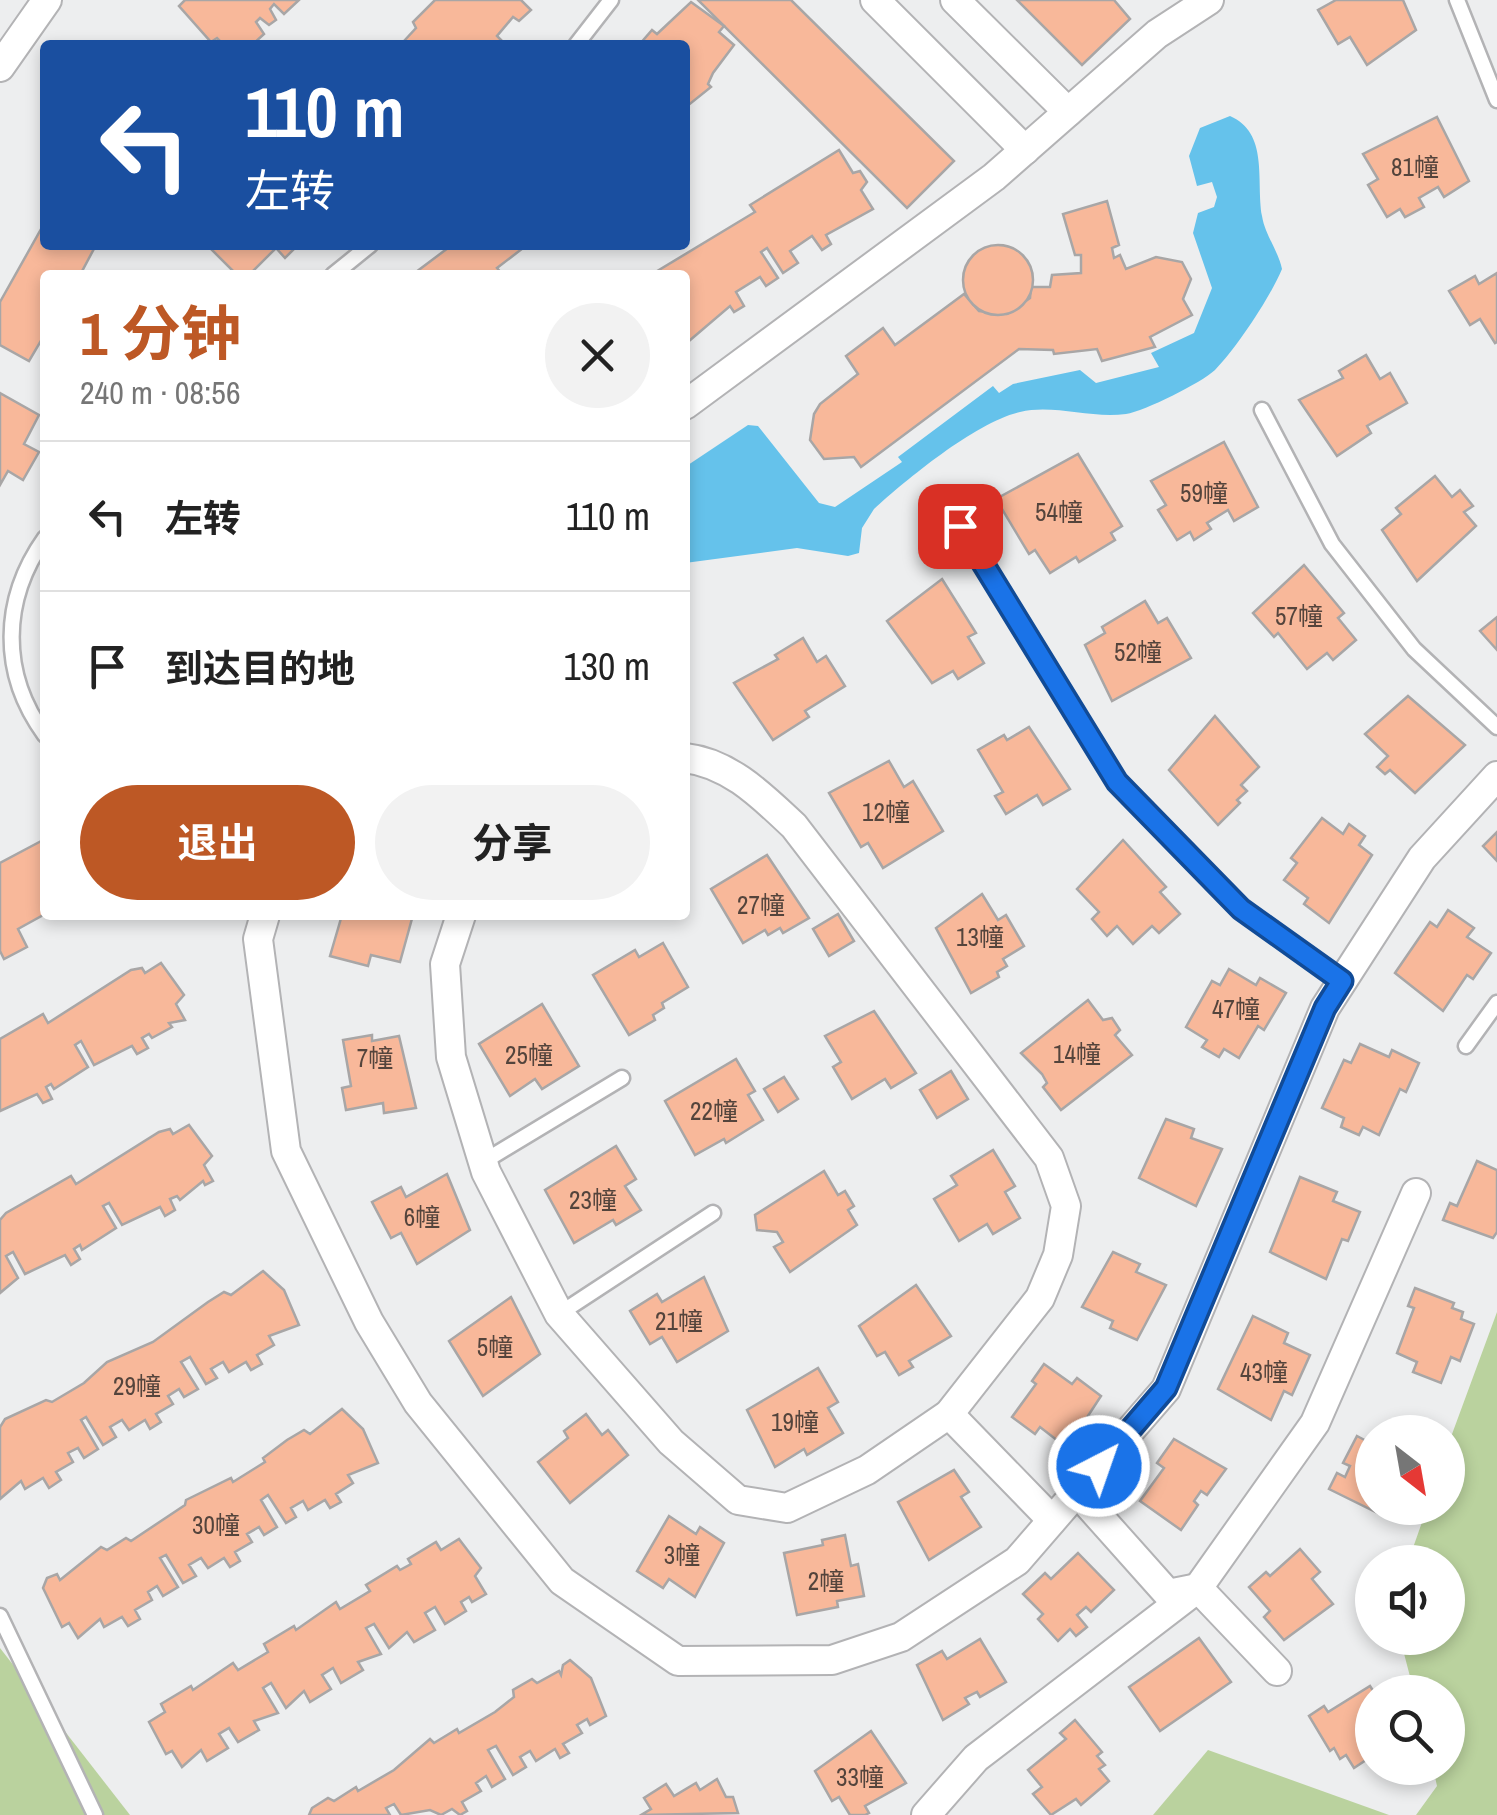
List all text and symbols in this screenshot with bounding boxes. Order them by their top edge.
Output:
text: 110 m [245,65,405,159]
icon: left [80,80,210,210]
house number: 81幢 [1391,150,1439,184]
text: 左转 [245,160,335,221]
text: 1 分钟 [80,293,241,374]
button: close [545,303,650,408]
text: 240 m · 08:56 [80,371,240,414]
house number: 59幢 [1180,476,1228,510]
pin [918,484,1003,569]
icon: left [80,489,135,544]
text: 110 m [566,491,650,542]
text: 左转 [165,493,241,544]
house number: 54幢 [1035,495,1083,529]
icon: arrive [933,499,988,554]
house number: 57幢 [1275,599,1323,633]
house number: 52幢 [1114,635,1162,669]
icon: arrive [80,639,135,694]
text: 130 m [563,641,650,692]
text: 到达目的地 [165,643,355,694]
button: 退出 [80,785,355,900]
button: 分享 [375,785,650,900]
house number: 12幢 [862,795,910,829]
house number: 27幢 [737,888,785,922]
house number: 13幢 [956,920,1004,954]
house number: 47幢 [1212,992,1260,1026]
house number: 14幢 [1053,1037,1101,1071]
house number: 25幢 [505,1038,553,1072]
house number: 7幢 [357,1041,393,1075]
house number: 22幢 [690,1094,738,1128]
house number: 23幢 [569,1183,617,1217]
house number: 6幢 [404,1200,440,1234]
house number: 21幢 [655,1304,703,1338]
house number: 5幢 [477,1330,513,1364]
house number: 43幢 [1240,1355,1288,1389]
house number: 29幢 [113,1369,161,1403]
house number: 19幢 [771,1405,819,1439]
position arrow [1047,1414,1151,1518]
north arrow [1355,1415,1465,1525]
map controls [1355,1415,1465,1785]
house number: 30幢 [192,1508,240,1542]
house number: 3幢 [664,1538,700,1572]
button: sound [1355,1545,1465,1655]
house number: 2幢 [808,1564,844,1598]
button: search [1355,1675,1465,1785]
house number: 33幢 [836,1760,884,1794]

